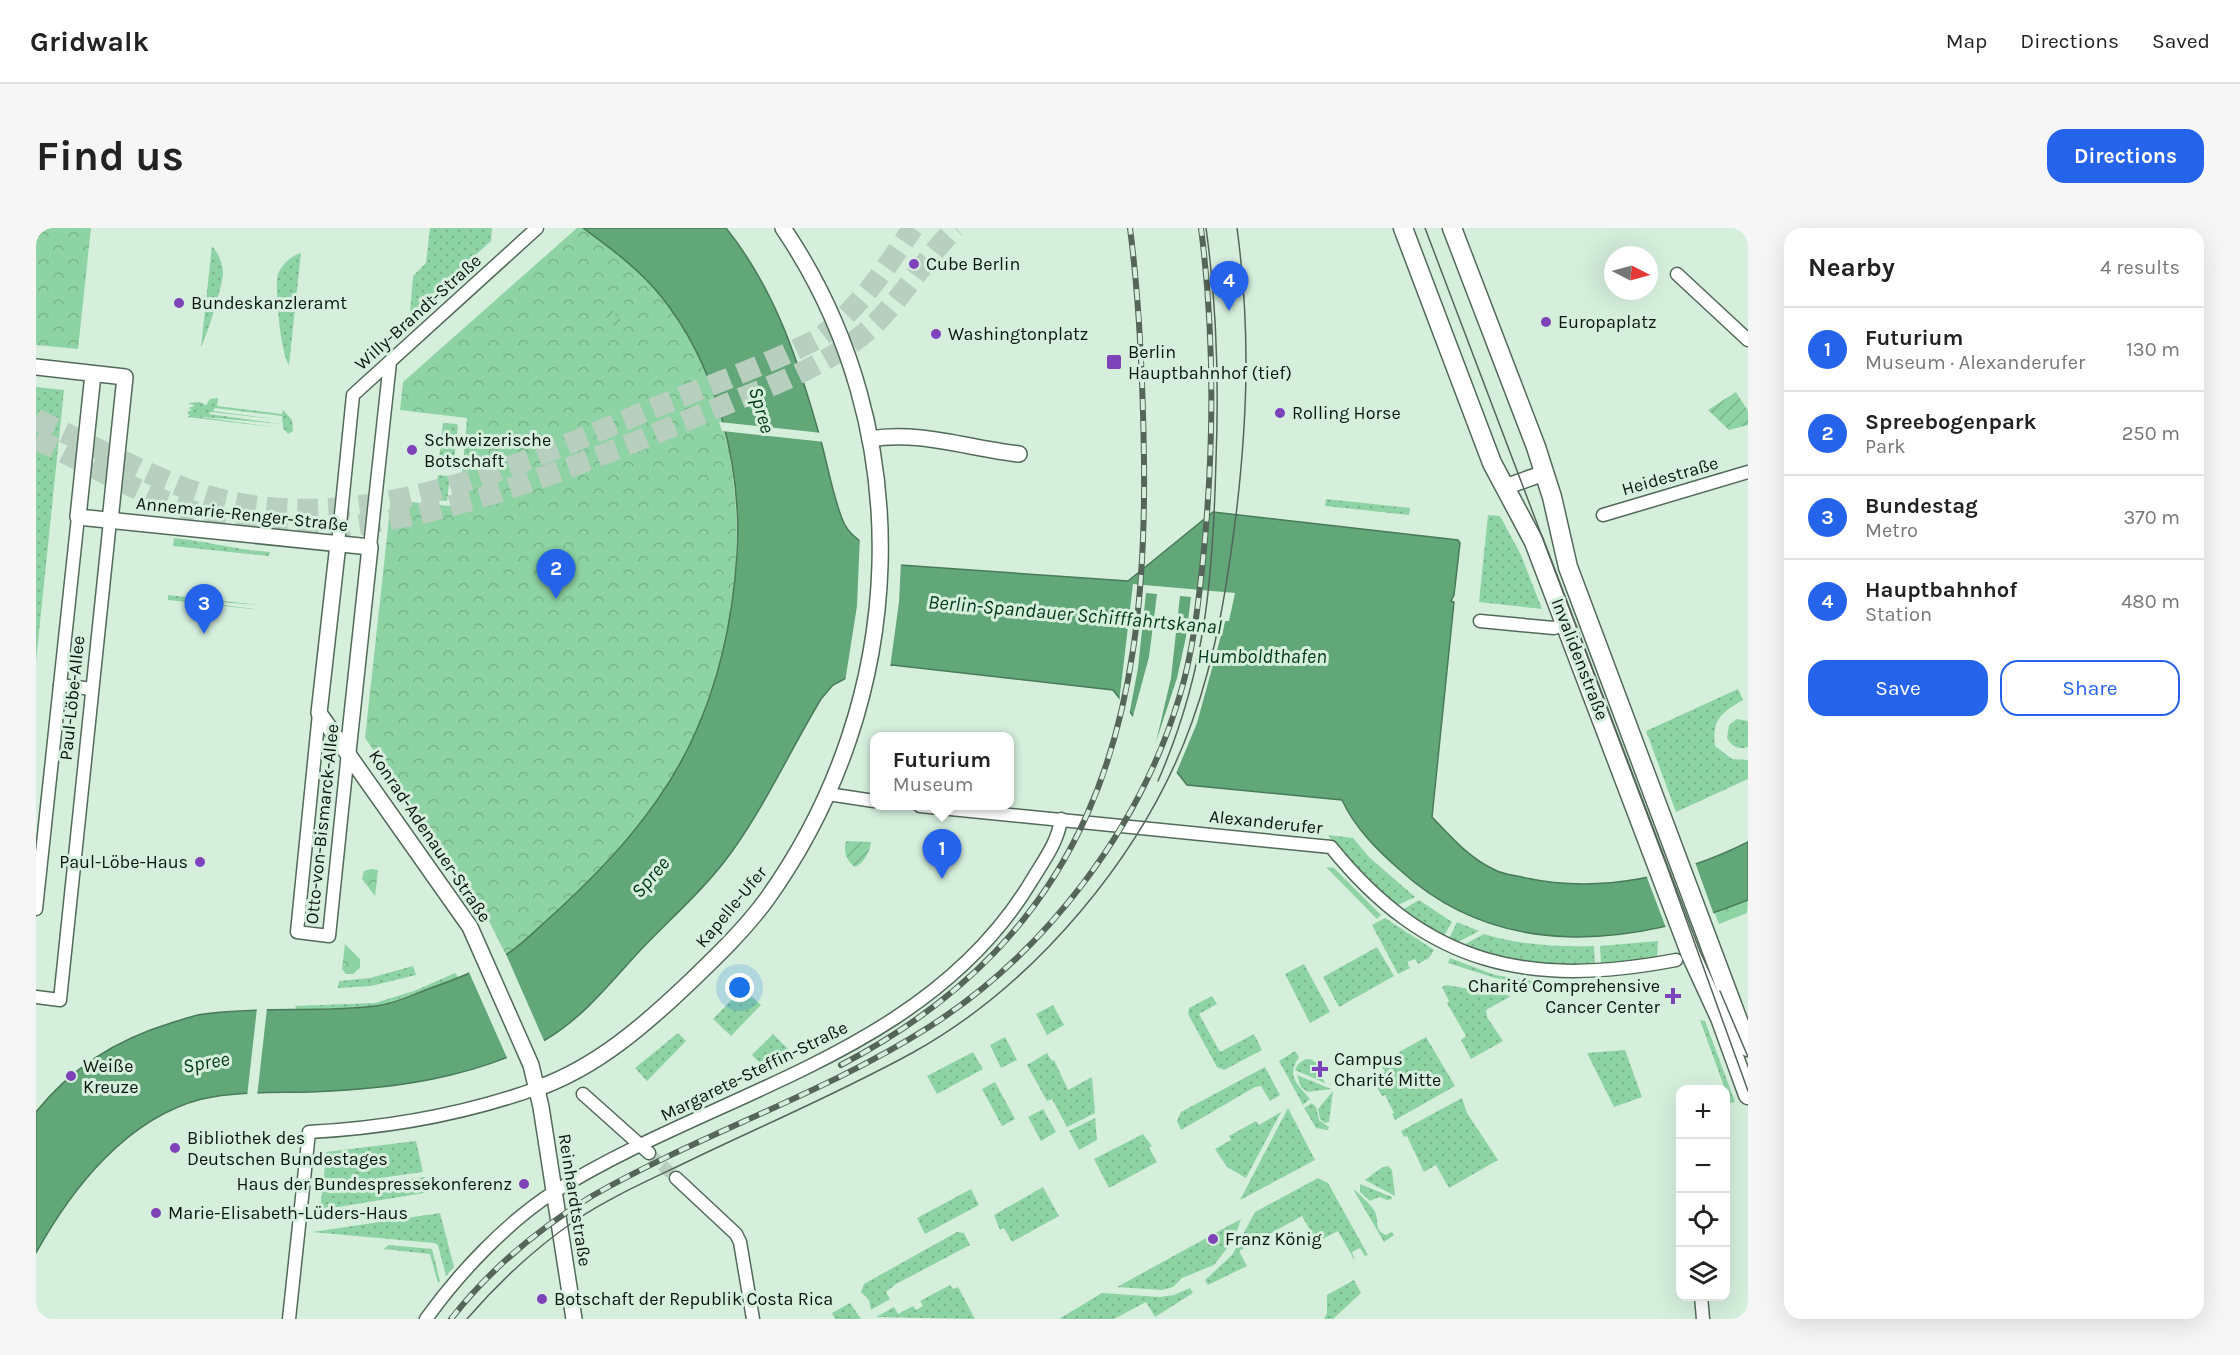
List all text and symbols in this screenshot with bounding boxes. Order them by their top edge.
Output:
text: Gridwalk [30,25,149,58]
text: Map [1946,29,1987,53]
text: Directions [2020,29,2119,53]
text: Saved [2152,29,2210,53]
button: Directions [2047,129,2204,183]
text: Find us [36,131,184,181]
north arrow [1604,246,1658,300]
street label: Willy-Brandt-Straße [350,249,486,375]
text: Nearby [1808,252,1895,283]
place label: Cube Berlin [926,253,1020,275]
text: 4 results [2100,256,2180,279]
marker: Cube Berlin [907,257,921,271]
pin: 4 [1210,262,1248,311]
place label: Bundeskanzleramt [191,292,347,314]
marker: Bundeskanzleramt [172,296,186,310]
place label: Europaplatz [1558,311,1657,333]
marker: Europaplatz [1539,315,1553,329]
place label: Washingtonplatz [948,323,1088,345]
text: Futurium [1865,325,1963,351]
marker: Washingtonplatz [929,327,943,341]
text: 1 [1824,338,1831,361]
text: 130 m [2126,338,2180,361]
place label: Berlin Hauptbahnhof (tief) [1128,341,1292,384]
text: Museum · Alexanderufer [1865,351,2085,374]
marker: Berlin Hauptbahnhof (tief) [1105,353,1123,371]
water label: Spree [744,384,779,436]
place label: Rolling Horse [1292,402,1401,424]
marker: Rolling Horse [1273,406,1287,420]
text: Spreebogenpark [1865,409,2036,435]
text: 2 [1821,422,1834,445]
text: 250 m [2122,422,2180,445]
place label: Schweizerische Botschaft [424,429,551,472]
text: Park [1865,435,1906,458]
marker: Schweizerische Botschaft [405,443,419,457]
street label: Heidestraße [1619,452,1721,500]
street label: Annemarie-Renger-Straße [135,492,349,536]
text: Bundestag [1865,493,1978,519]
text: 3 [1821,506,1834,529]
text: 370 m [2123,506,2180,529]
text: Metro [1865,519,1918,542]
pin: 2 [536,550,576,599]
text: Hauptbahnhof [1865,577,2017,603]
pin: 3 [184,584,224,634]
water label: Berlin-Spandauer Schifffahrtskanal [927,590,1223,639]
text: 4 [1822,590,1833,613]
text: 480 m [2121,590,2180,613]
street label: Invalidenstraße [1547,595,1613,723]
text: Station [1865,603,1932,626]
street label: Paul-Löbe-Allee [55,634,89,762]
water label: Humboldthafen [1197,645,1327,668]
button: Save [1808,660,1988,716]
button: Share [2000,660,2180,716]
street label: Otto-von-Bismarck-Allee [301,723,343,925]
popup [870,732,1014,810]
street label: Konrad-Adenauer-Straße [364,746,496,926]
text: Futurium [893,747,991,773]
text: Museum [893,773,974,796]
street label: Alexanderufer [1208,805,1324,839]
pin: 1 [922,830,962,879]
place label: Paul-Löbe-Haus [59,851,188,873]
water label: Spree [626,852,674,903]
marker: Paul-Löbe-Haus [193,855,207,869]
street label: Kapelle-Ufer [690,861,772,952]
your location [725,973,754,1002]
place label: Charité Comprehensive Cancer Center [1468,975,1660,1018]
marker: Charité Comprehensive Cancer Center [1664,987,1682,1005]
street label: Margarete-Steffin-Straße [657,1016,851,1126]
water label: Spree [181,1047,231,1078]
place label: Campus Charité Mitte [1334,1048,1441,1091]
place label: Weiße Kreuze [83,1055,138,1098]
marker: Campus Charité Mitte [1311,1060,1329,1078]
marker: Weiße Kreuze [64,1069,78,1083]
map controls [1676,1085,1730,1301]
button: + [1676,1085,1730,1139]
place label: Bibliothek des Deutschen Bundestages [187,1127,388,1170]
street label: Reinhardtstraße [554,1132,596,1268]
button: − [1676,1139,1730,1193]
marker: Bibliothek des Deutschen Bundestages [168,1141,182,1155]
place label: Haus der Bundespressekonferenz [237,1173,512,1195]
marker: Haus der Bundespressekonferenz [517,1177,531,1191]
button: locate [1676,1193,1730,1247]
place label: Marie-Elisabeth-Lüders-Haus [168,1202,408,1224]
marker: Marie-Elisabeth-Lüders-Haus [149,1206,163,1220]
place label: Franz König [1225,1228,1322,1250]
marker: Franz König [1206,1232,1220,1246]
button: layers [1676,1247,1730,1301]
place label: Botschaft der Republik Costa Rica [554,1288,833,1310]
marker: Botschaft der Republik Costa Rica [535,1292,549,1306]

